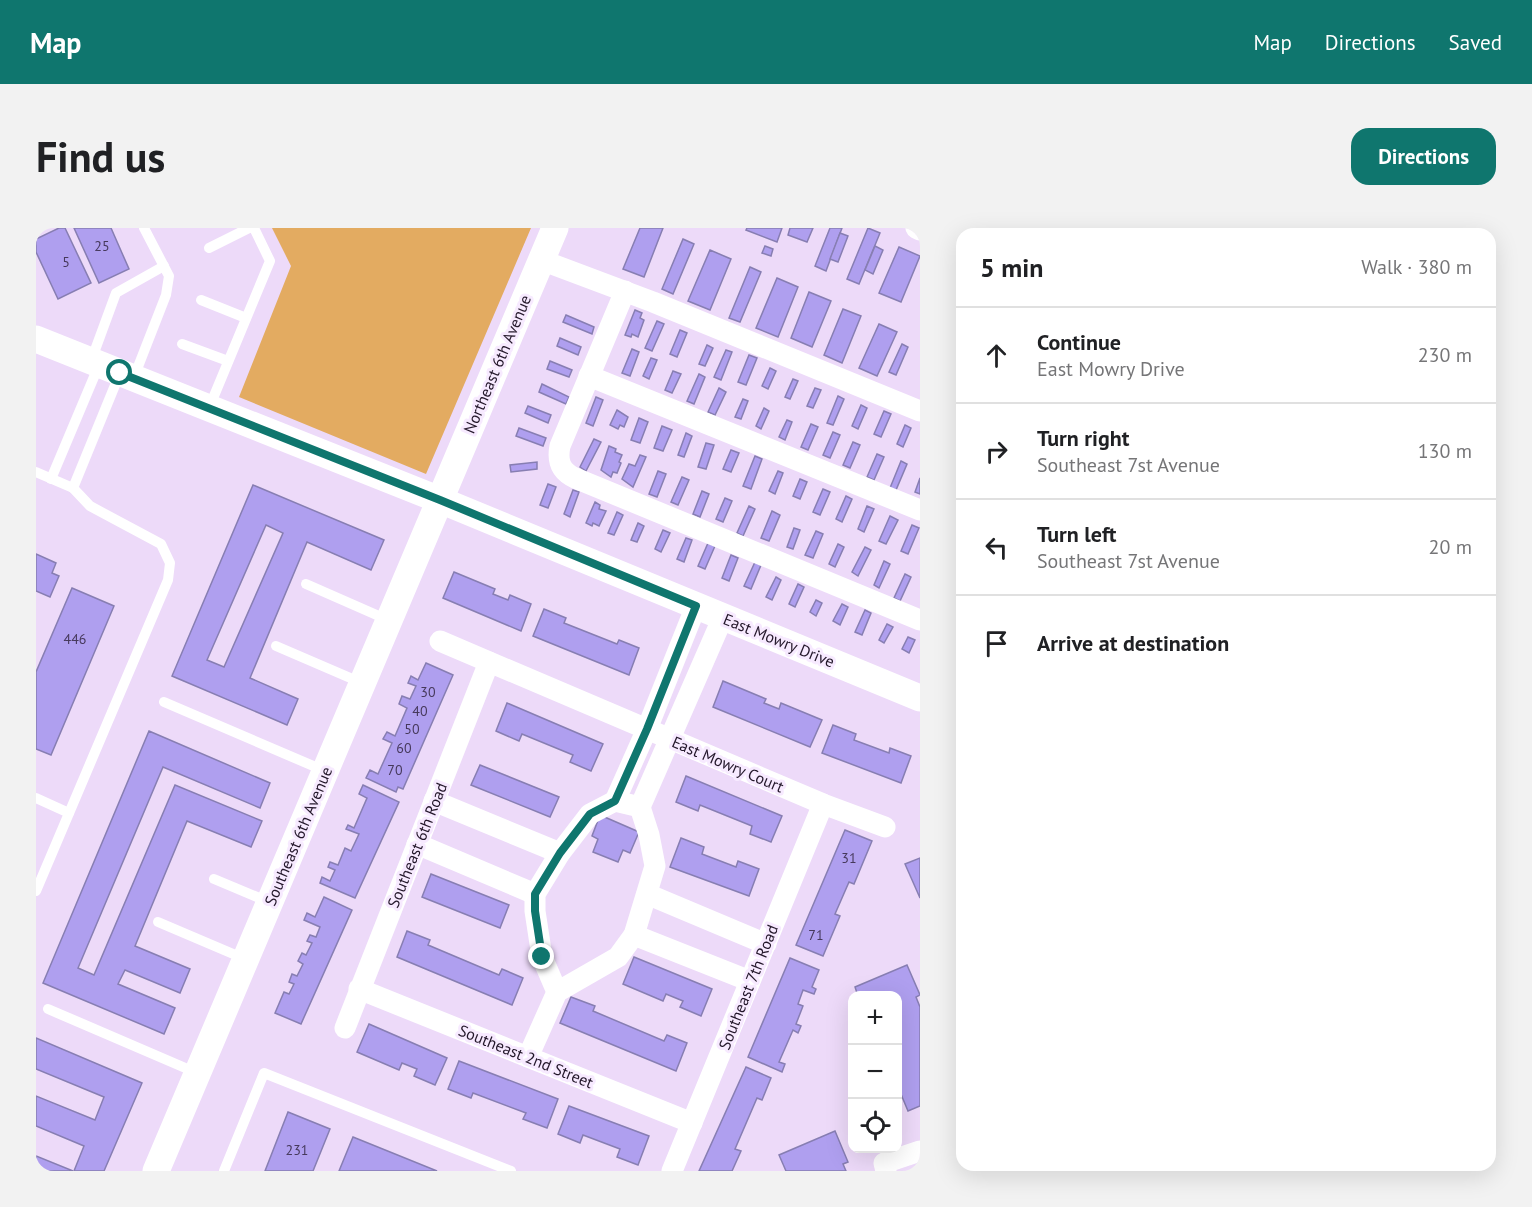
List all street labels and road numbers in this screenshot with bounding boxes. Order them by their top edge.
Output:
street label: Northeast 6th Avenue [459,292,535,436]
street label: East Mowry Drive [720,609,838,671]
street label: East Mowry Court [669,731,787,797]
street label: Southeast 6th Avenue [260,764,336,908]
street label: Southeast 6th Road [383,779,451,911]
street label: Southeast 7th Road [714,922,782,1052]
street label: Southeast 2nd Street [456,1020,597,1092]

